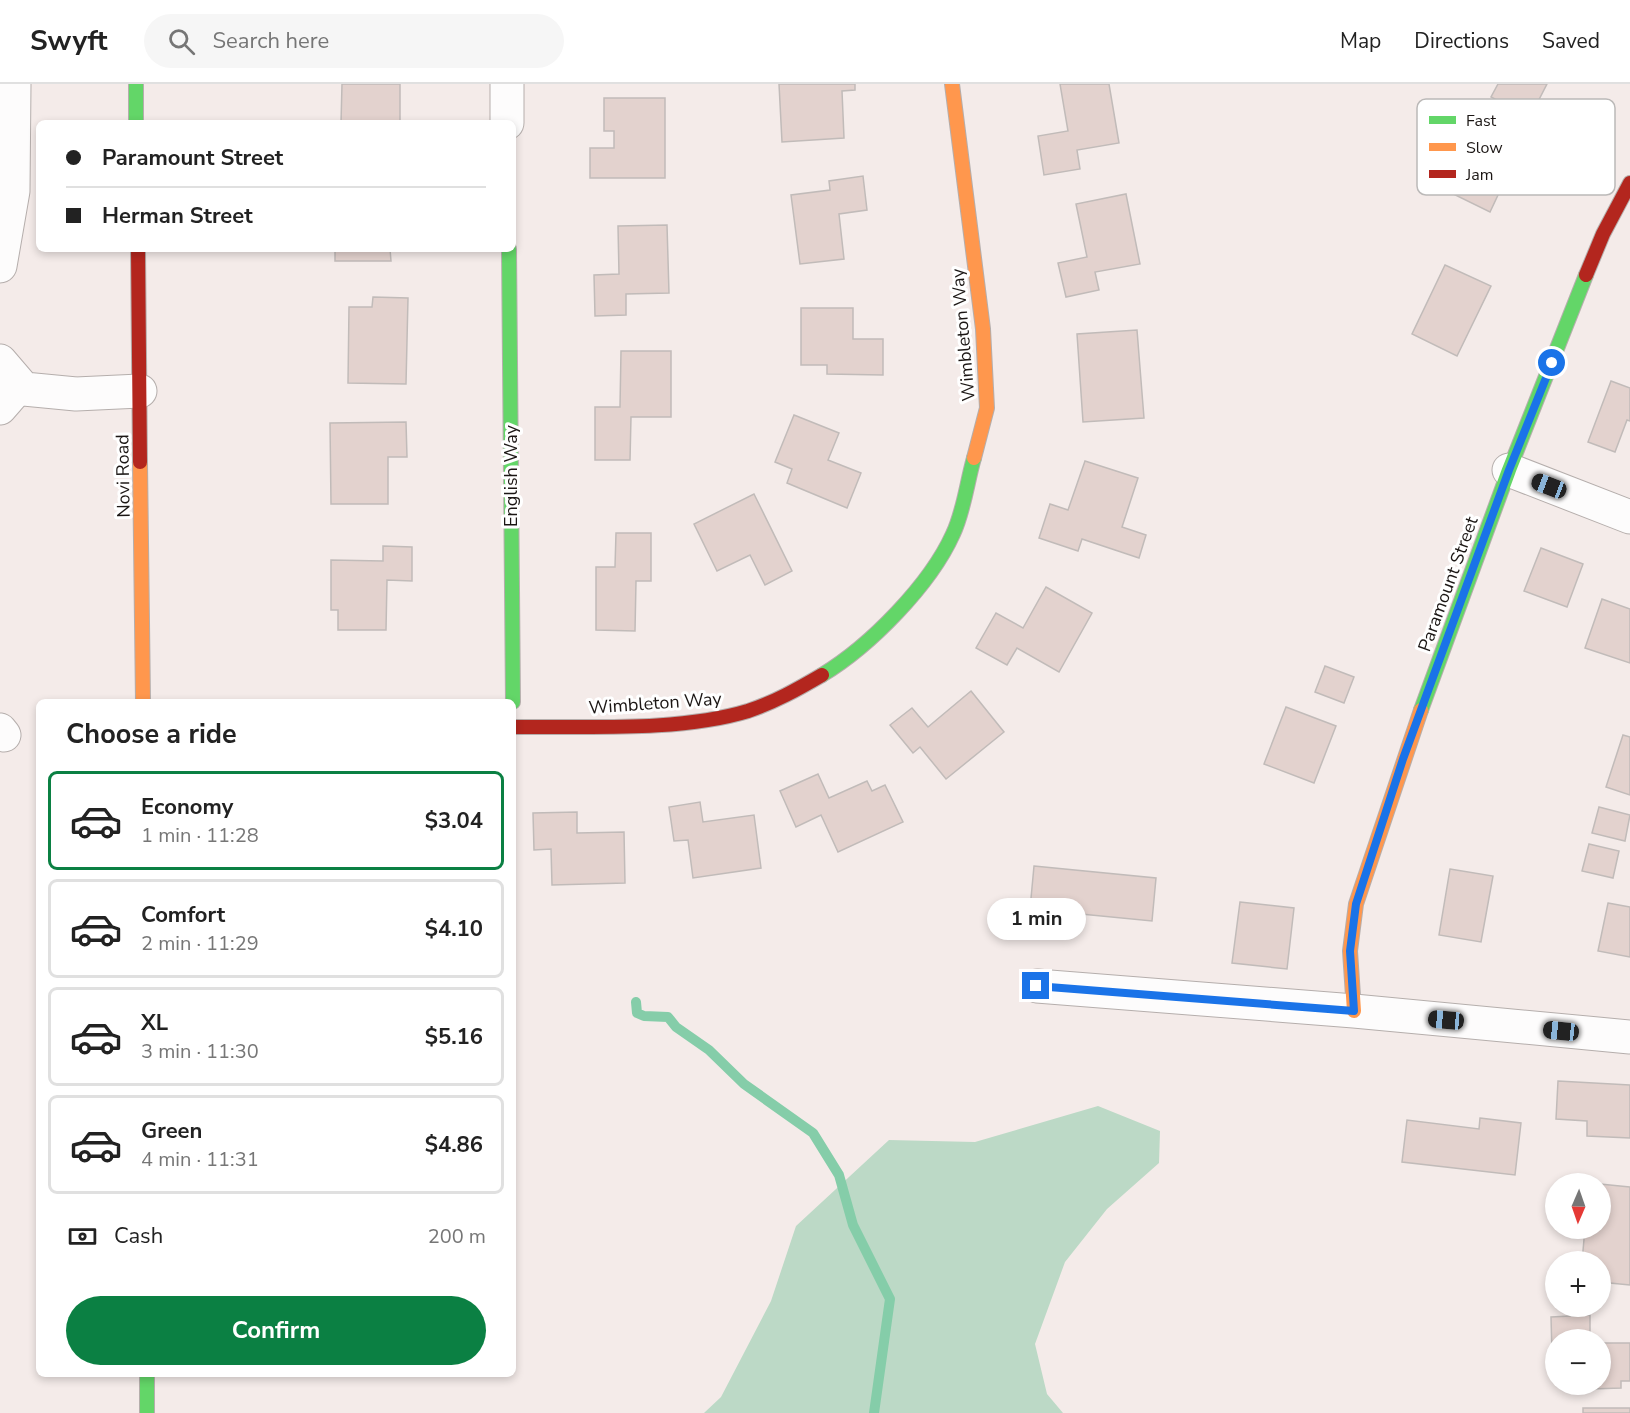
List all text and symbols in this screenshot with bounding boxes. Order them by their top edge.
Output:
search box [144,14,564,68]
text: Swyft [30,22,108,60]
icon: search [165,25,198,58]
text: Search here [213,26,329,56]
text: Map [1340,27,1381,55]
text: Directions [1414,27,1509,55]
text: Saved [1542,27,1600,55]
legend [1417,99,1615,195]
text: Fast [1466,110,1497,132]
text: Slow [1466,137,1503,159]
text: Paramount Street [102,143,283,173]
text: Jam [1465,164,1493,186]
text: Herman Street [102,201,253,231]
street label: Wimbleton Way [945,267,981,402]
route start [1538,349,1565,376]
street label: English Way [499,424,523,527]
street label: Novi Road [110,434,136,518]
car [1529,471,1569,501]
street label: Paramount Street [1412,512,1484,655]
street label: Wimbleton Way [588,686,723,720]
text: Choose a ride [66,716,237,753]
text: Economy [141,792,233,822]
icon: car [69,794,123,848]
text: $3.04 [425,806,483,836]
text: 1 min · 11:28 [141,822,259,849]
callout: 1 min [986,899,1086,941]
text: Comfort [141,900,225,930]
icon: car [69,902,123,956]
text: 1 min [1011,905,1062,932]
text: $4.10 [425,914,483,944]
text: 2 min · 11:29 [141,930,259,957]
route end [1022,972,1049,999]
text: XL [141,1008,168,1038]
car [1427,1009,1465,1031]
icon: car [69,1010,123,1064]
car [1542,1020,1580,1042]
text: $5.16 [425,1022,483,1052]
text: 3 min · 11:30 [141,1038,259,1065]
text: Green [141,1116,202,1146]
icon: car [69,1118,123,1172]
text: $4.86 [425,1130,483,1160]
text: 4 min · 11:31 [141,1146,259,1173]
north arrow [1545,1173,1611,1239]
map controls [1545,1173,1611,1395]
icon: cash [66,1220,99,1253]
text: Cash [114,1221,163,1251]
text: 200 m [428,1223,486,1250]
button: + [1545,1251,1611,1317]
button: Confirm [66,1296,486,1365]
button: − [1545,1329,1611,1395]

